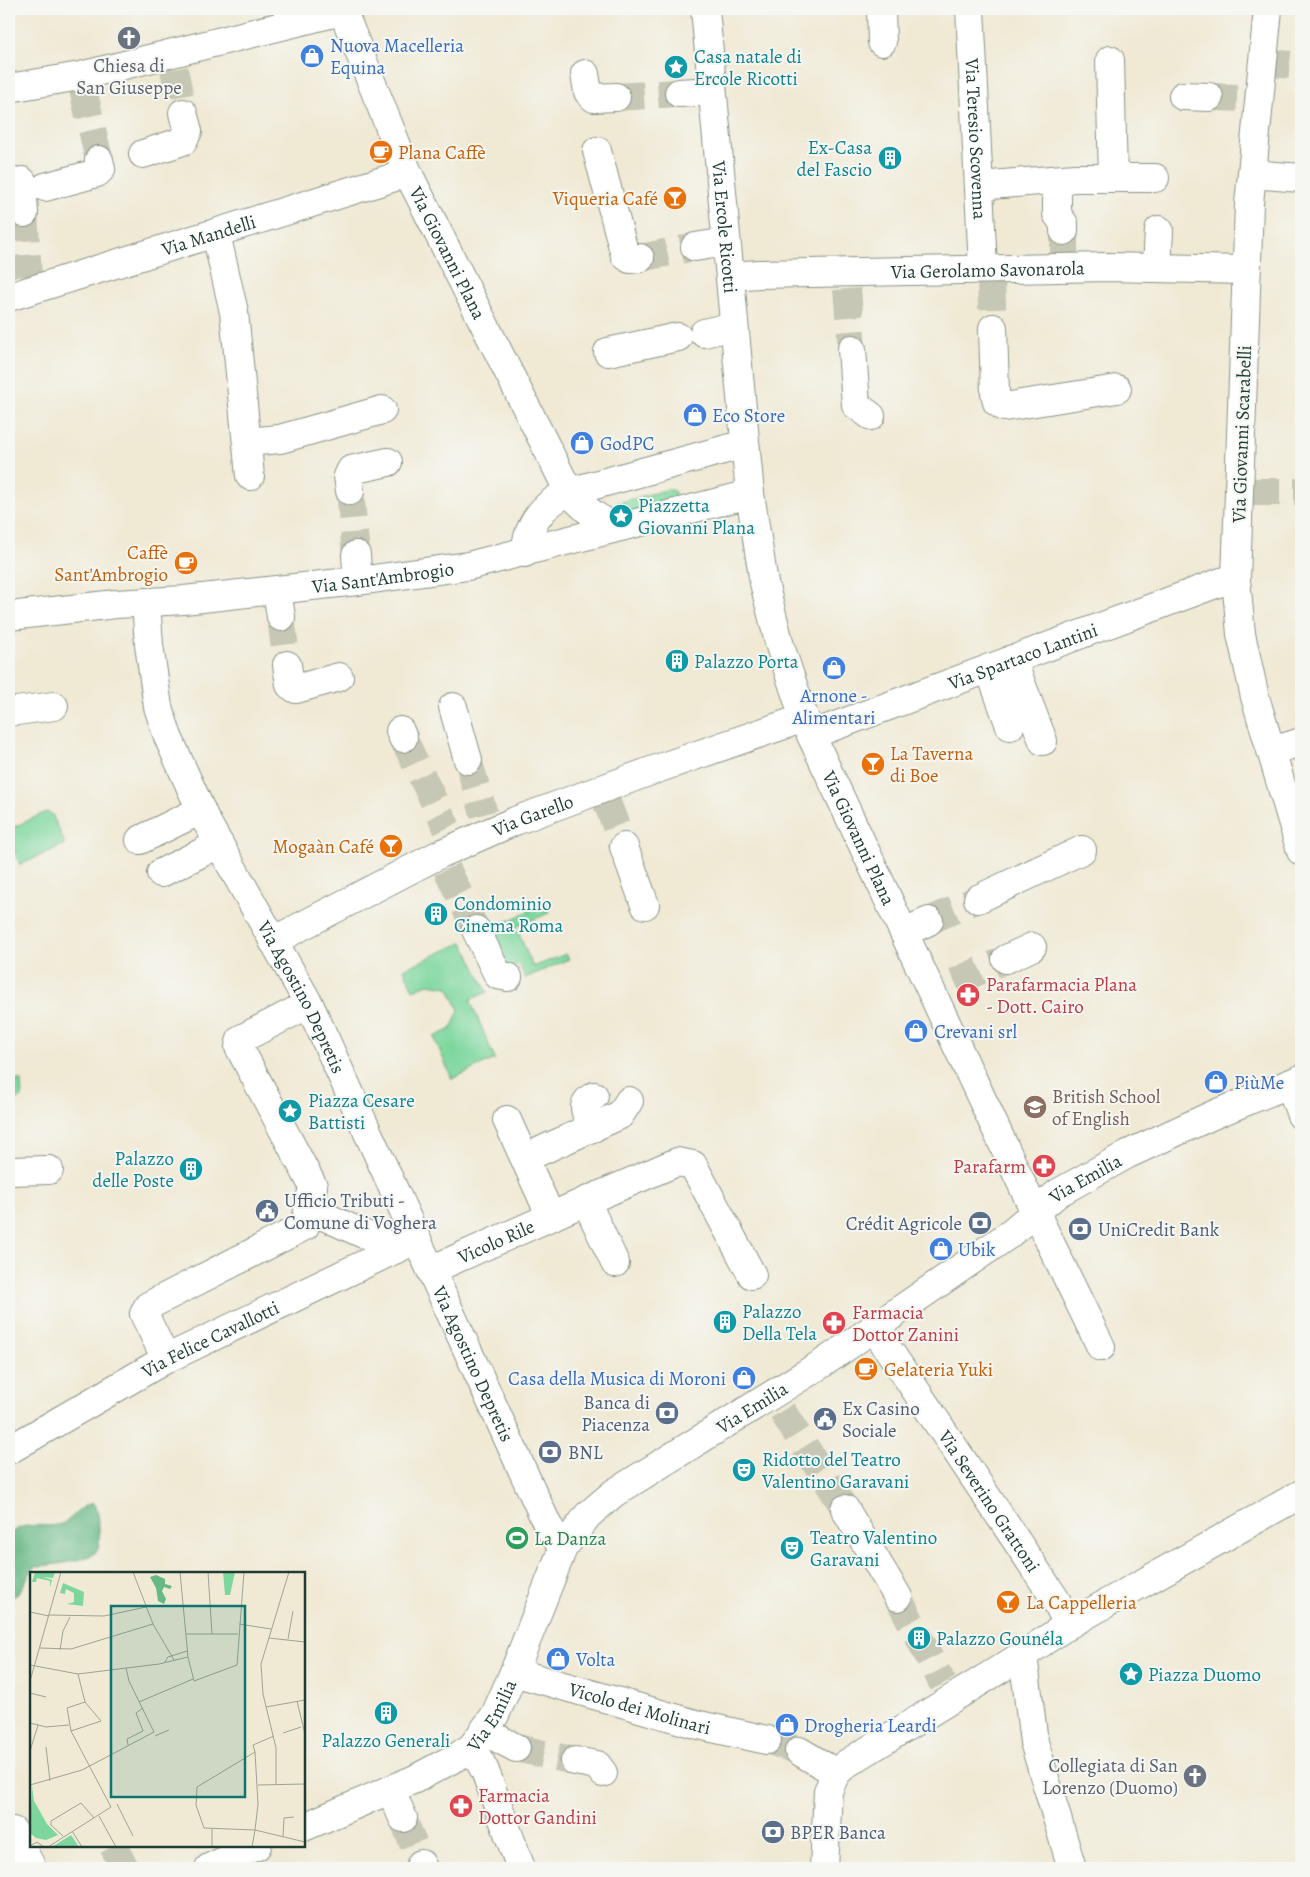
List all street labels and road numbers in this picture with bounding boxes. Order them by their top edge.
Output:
street label: Via Teresio Scovenna [958,57,993,220]
street label: Via Ercole Ricotti [705,159,743,294]
street label: Via Giovanni Plana [402,181,492,324]
street label: Via Mandelli [158,209,259,263]
street label: Via Gerolamo Savonarola [890,255,1085,285]
street label: Via Giovanni Scarabelli [1226,345,1258,524]
street label: Via Sant'Ambrogio [310,556,456,600]
street label: Via Spartaco Lantini [944,617,1101,697]
street label: Via Giovanni Plana [815,766,901,910]
street label: Via Garello [488,789,577,844]
street label: Via Agostino Depretis [250,915,351,1078]
street label: Via Emilia [1043,1148,1127,1210]
street label: Vicolo Rile [453,1214,539,1271]
street label: Via Agostino Depretis [425,1281,520,1446]
street label: Via Felice Cavallotti [136,1295,284,1385]
street label: Via Emilia [711,1376,793,1441]
street label: Via Severino Grattoni [931,1424,1046,1578]
street label: Via Emilia [460,1675,523,1758]
street label: Vicolo dei Molinari [565,1676,713,1741]

